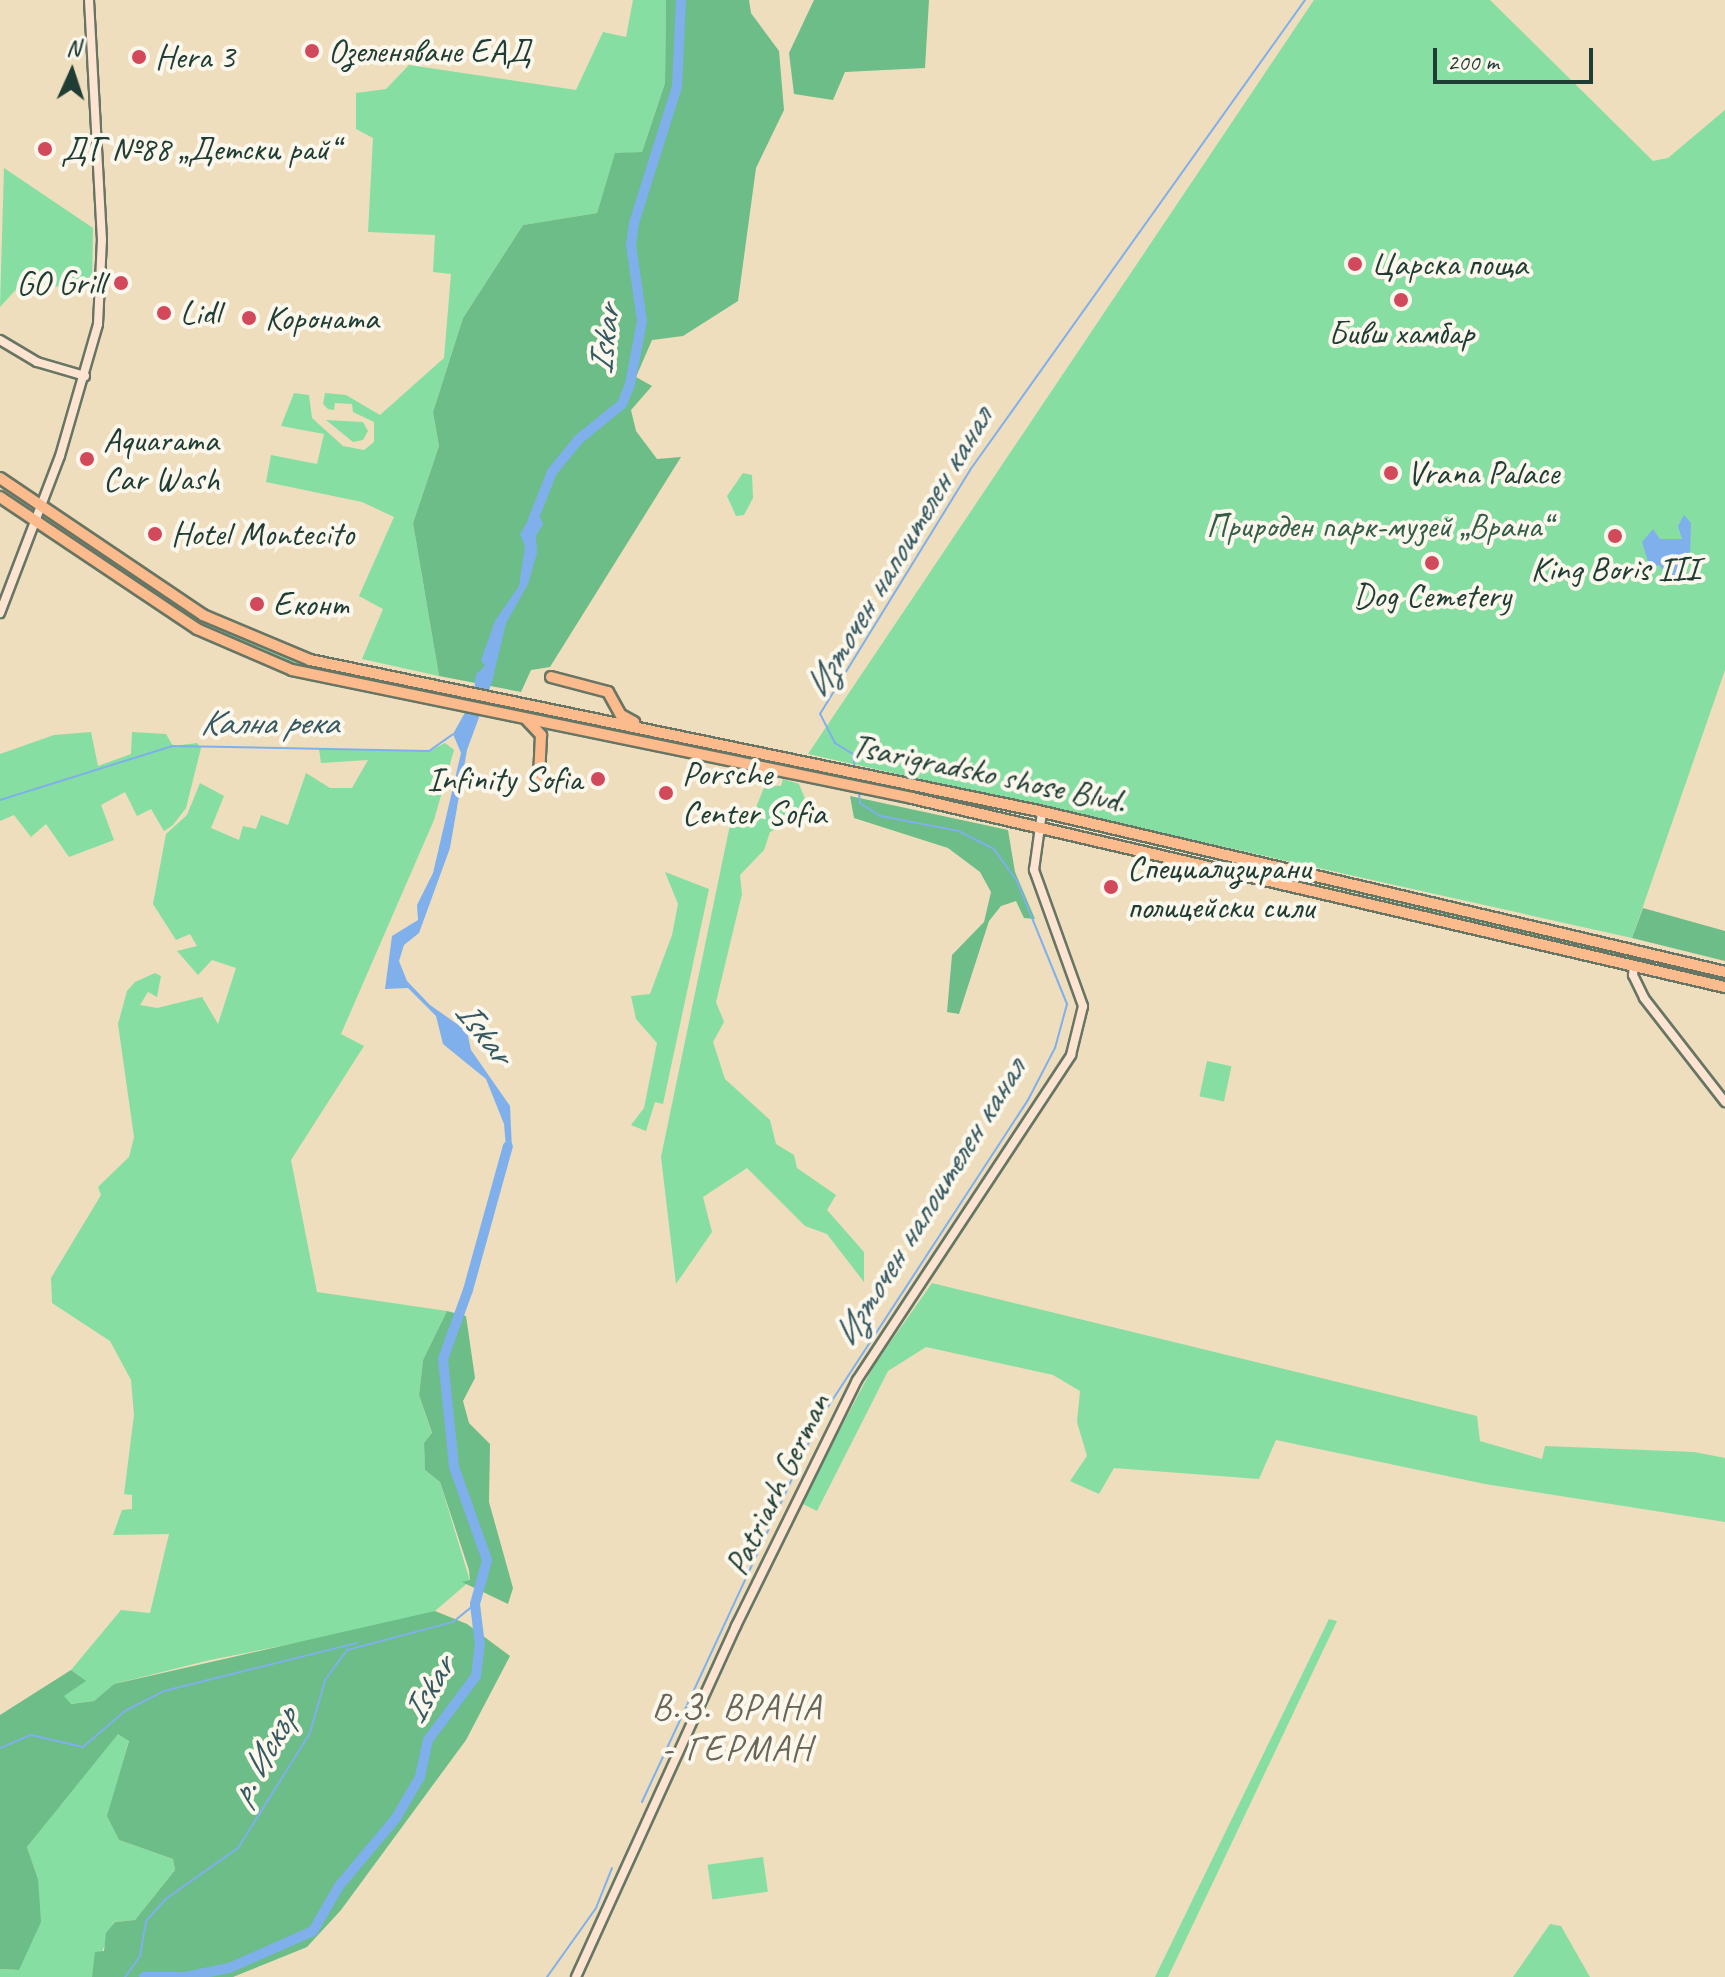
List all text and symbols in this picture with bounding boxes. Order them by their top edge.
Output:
place label: Озеленяване ЕАД [328,31,530,71]
north arrow [32,32,112,112]
scale bar [1437,32,1597,82]
text: N [66,34,81,62]
place label: Hera 3 [155,37,235,77]
marker: Озеленяване ЕАД [303,42,321,60]
text: 200 m [1447,47,1499,77]
marker: Hera 3 [130,48,148,66]
place label: ДГ №88 „Детски рай“ [61,129,339,169]
marker: ДГ №88 „Детски рай“ [36,140,54,158]
place label: Царска поща [1371,244,1526,284]
marker: Царска поща [1346,255,1364,273]
place label: GO Grill [17,263,105,303]
marker: GO Grill [112,274,130,292]
marker: Бивш хамбар [1392,291,1410,309]
place label: Lidl [180,293,220,333]
place label: Короната [265,298,379,338]
marker: Lidl [155,304,173,322]
water label: Iskar [578,304,630,376]
marker: Короната [240,309,258,327]
place label: Бивш хамбар [1326,313,1476,353]
water label: Източен напоителен канал [794,399,1002,707]
place label: Aquarama Car Wash [103,419,221,498]
marker: Aquarama Car Wash [78,450,96,468]
place label: Vrana Palace [1407,453,1559,493]
marker: Vrana Palace [1382,464,1400,482]
park label: Природен парк-музей „Врана“ [1206,506,1550,546]
place label: Hotel Montecito [171,514,355,554]
marker: Hotel Montecito [146,525,164,543]
marker: King Boris III [1606,527,1624,545]
place label: King Boris III [1531,549,1699,589]
marker: Dog Cemetery [1423,554,1441,572]
place label: Dog Cemetery [1354,576,1510,616]
place label: Еконт [273,584,349,624]
marker: Еконт [248,595,266,613]
water label: Кална река [201,701,337,745]
street label: Tsarigradsko shose Blvd. [848,724,1130,822]
place label: Porsche Center Sofia [682,753,825,832]
place label: Infinity Sofia [428,759,582,799]
marker: Infinity Sofia [589,770,607,788]
marker: Porsche Center Sofia [657,784,675,802]
place label: Специализирани полицейски сили [1127,847,1311,926]
marker: Специализирани полицейски сили [1102,878,1120,896]
water label: Iskar [446,992,522,1072]
water label: Източен напоителен канал [822,1050,1036,1356]
street label: Patriarh German [715,1386,839,1582]
water label: Iskar [392,1650,464,1730]
district label: В.З. ВРАНА - ГЕРМАН [651,1685,823,1770]
water label: р. Искър [219,1700,307,1812]

